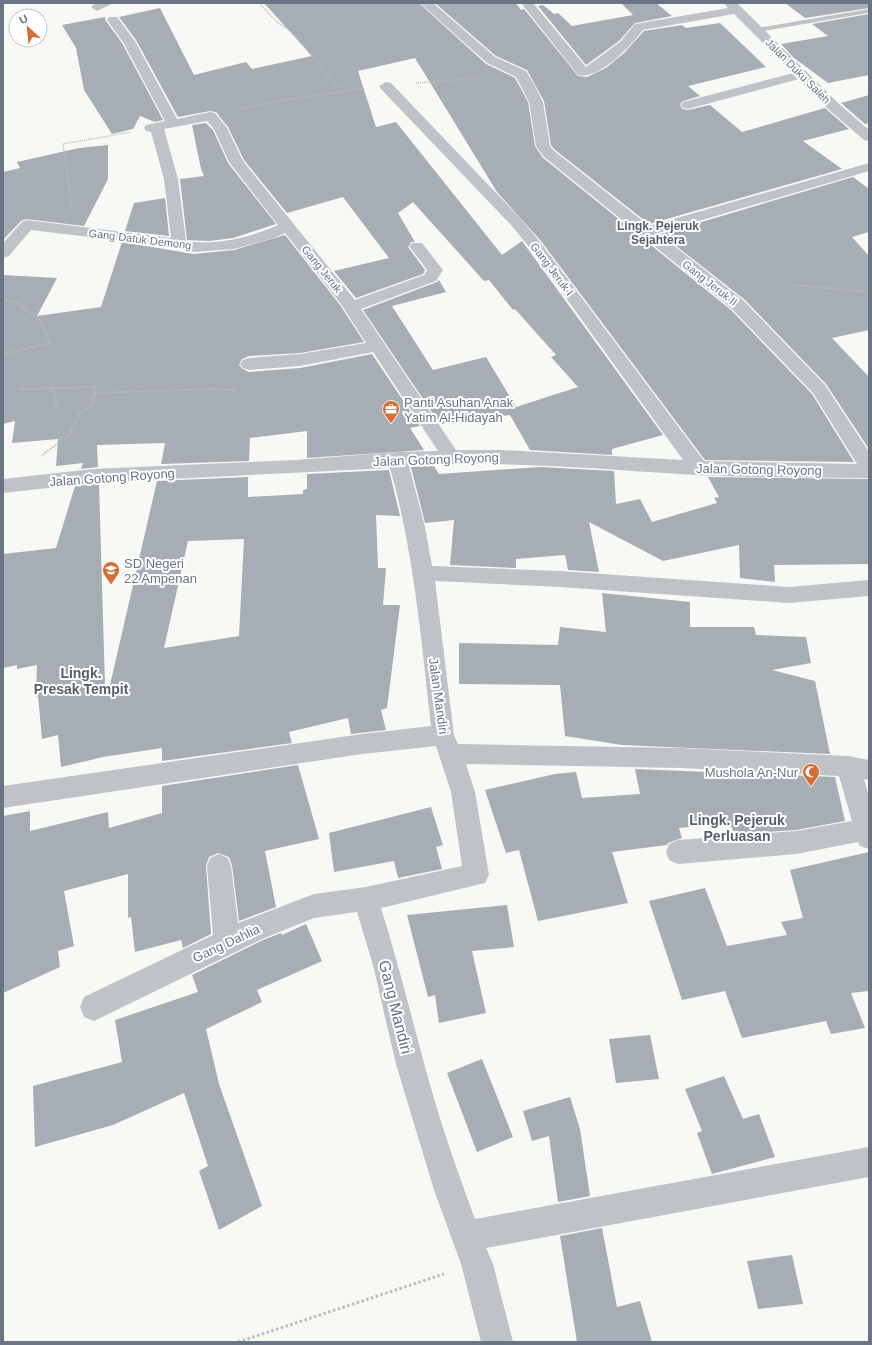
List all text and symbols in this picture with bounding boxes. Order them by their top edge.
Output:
north arrow [8,8,48,48]
text: U [17,12,30,26]
street label: Jalan Duku Saleh [763,36,833,106]
district label: Lingk. Pejeruk Sejahtera [617,219,699,247]
street label: Gang Datuk Demong [88,227,192,251]
street label: Gang Jeruk I [528,240,576,298]
street label: Gang Jeruk [299,243,345,295]
street label: Gang Jeruk II [680,258,740,308]
place label: Panti Asuhan Anak Yatim Al-Hidayah [404,395,514,425]
office icon: Panti Asuhan Anak Yatim Al-Hidayah [381,399,401,424]
street label: Jalan Gotong Royong [373,450,499,469]
street label: Jalan Gotong Royong [696,461,822,478]
street label: Jalan Gotong Royong [49,466,175,489]
place label: SD Negeri 22 Ampenan [124,556,197,586]
school or university icon: SD Negeri 22 Ampenan [101,560,121,585]
street label: Jalan Mandiri [426,657,451,735]
district label: Lingk. Presak Tempit [34,665,129,697]
mosque icon: Mushola An-Nur [801,762,821,787]
place label: Mushola An-Nur [705,765,799,780]
district label: Lingk. Pejeruk Perluasan [689,812,785,844]
street label: Gang Dahlia [190,921,263,966]
street label: Gang Mandiri [376,958,415,1056]

